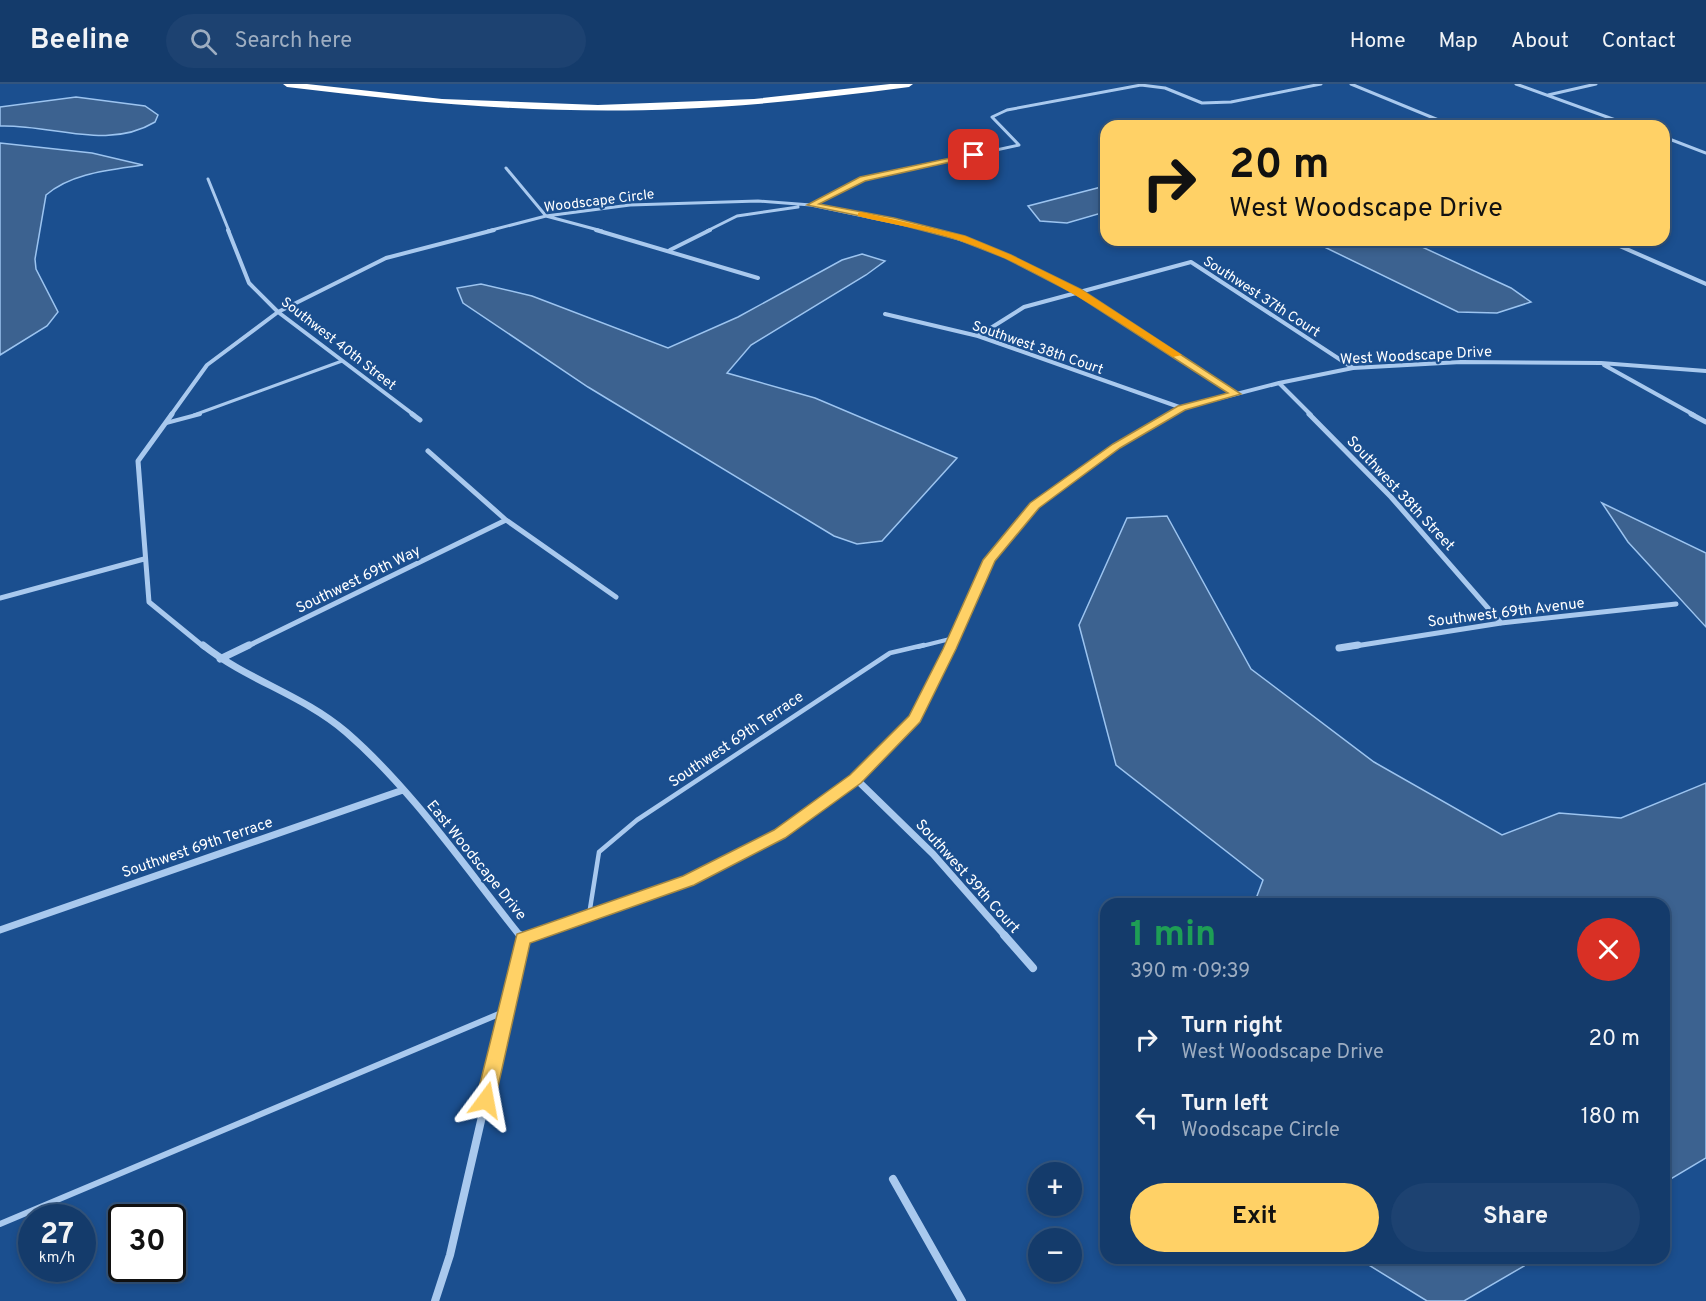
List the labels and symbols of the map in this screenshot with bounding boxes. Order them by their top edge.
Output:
pin [948,129,999,180]
street label: Woodscape Circle [543,186,655,217]
street label: Southwest 37th Court [1199,253,1323,341]
street label: Southwest 40th Street [277,294,399,394]
street label: Southwest 38th Court [970,318,1105,379]
street label: West Woodscape Drive [1340,343,1493,370]
street label: Southwest 38th Street [1342,433,1458,555]
street label: Southwest 69th Way [293,542,424,619]
street label: Southwest 69th Avenue [1427,594,1586,633]
street label: Southwest 69th Terrace [666,688,808,792]
street label: East Woodscape Drive [422,797,530,925]
street label: Southwest 69th Terrace [119,814,276,883]
street label: Southwest 39th Court [911,816,1023,938]
position arrow [454,1068,518,1132]
speed limit sign: 30 [108,1204,186,1282]

